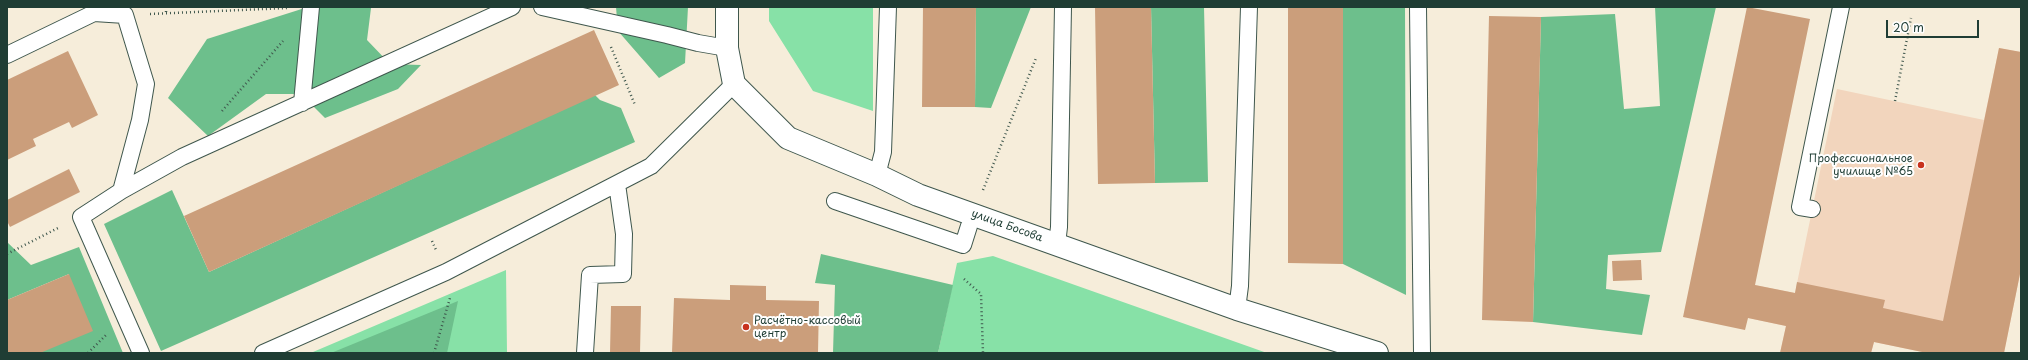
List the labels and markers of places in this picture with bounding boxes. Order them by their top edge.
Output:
place label: Профессиональное училище №65 [1809,152,1913,178]
marker: Профессиональное училище №65 [1916,160,1926,170]
place label: Расчётно-кассовый центр [754,314,861,340]
marker: Расчётно-кассовый центр [741,322,751,332]

